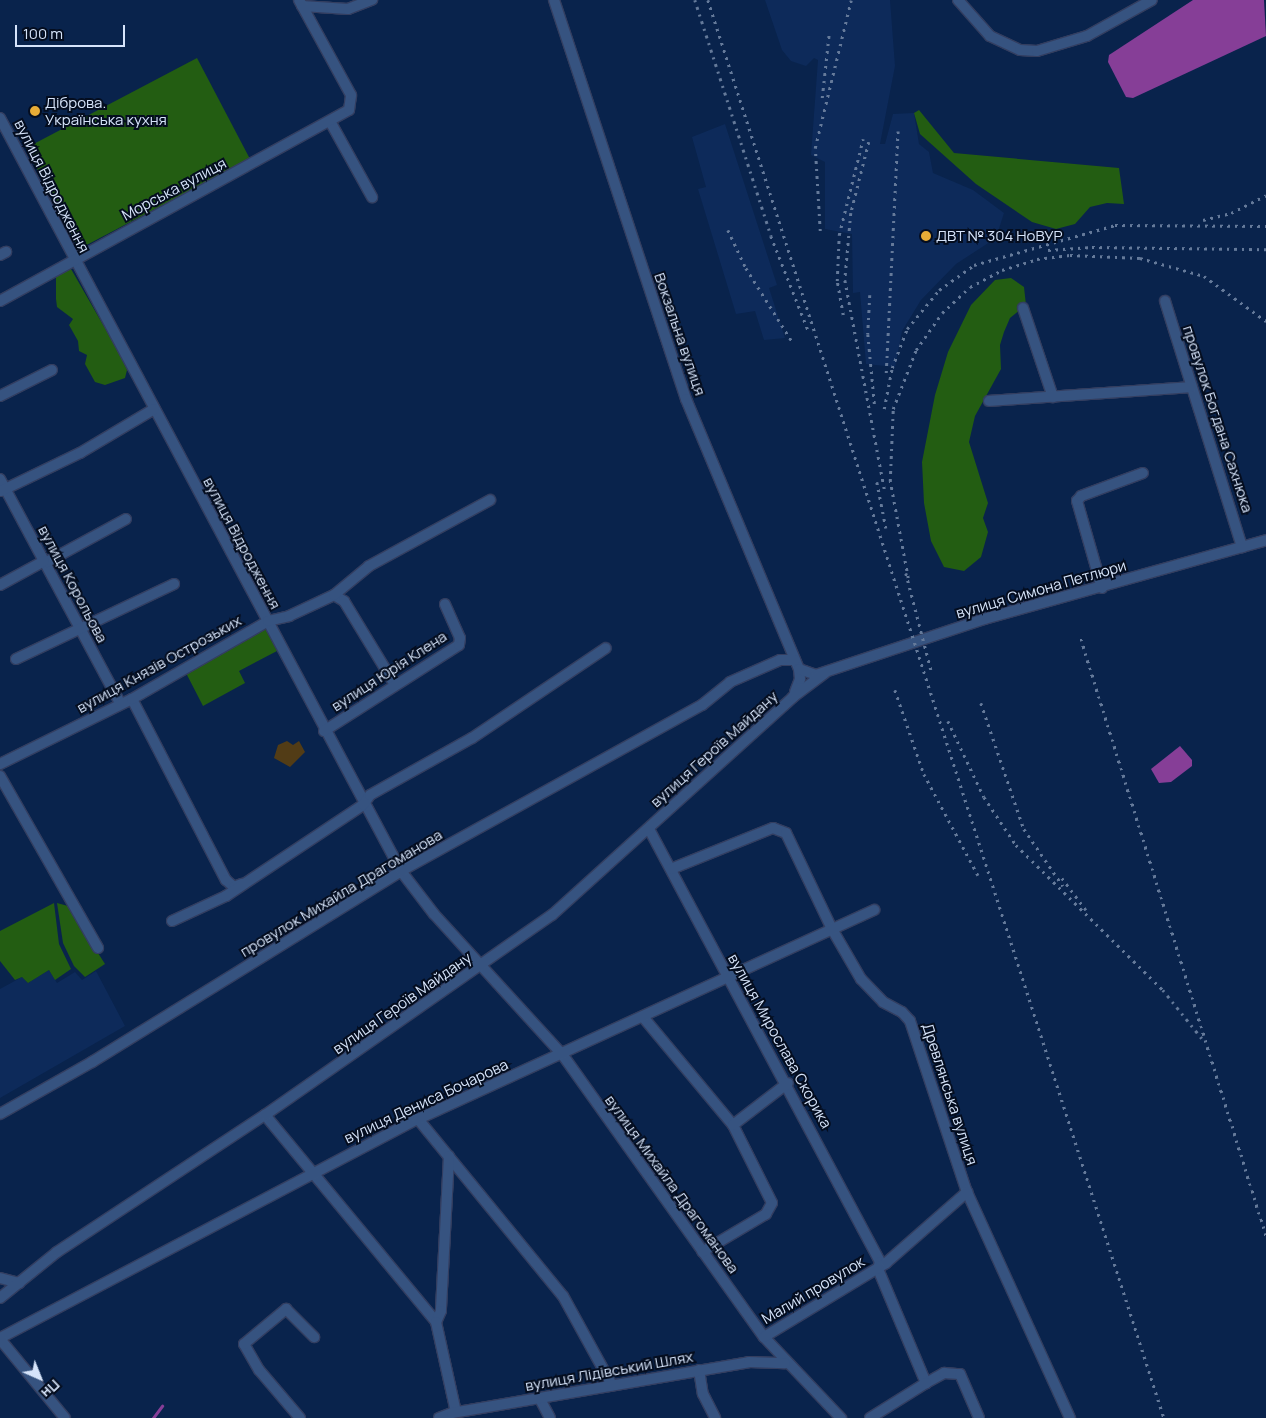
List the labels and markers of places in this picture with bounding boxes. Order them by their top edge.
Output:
place label: Діброва. Українська кухня [45,93,167,128]
marker: Діброва. Українська кухня [29,105,41,117]
place label: ДВТ № 304 НоВУР [936,227,1063,245]
marker: ДВТ № 304 НоВУР [920,230,932,242]

